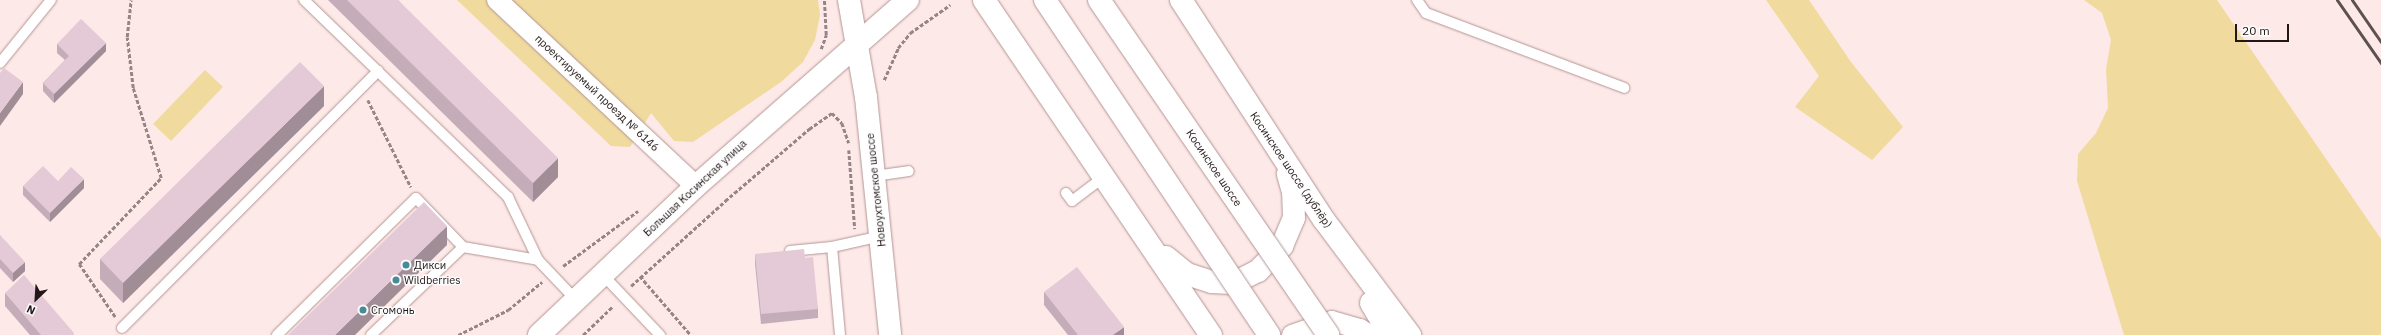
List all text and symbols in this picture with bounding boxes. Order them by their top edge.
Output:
scale bar [2237,16,2291,42]
text: 20 m [2242,23,2270,38]
street label: проектируемый проезд № 6146 [532,32,662,154]
street label: Косинское шоссе (дублёр) [1247,110,1335,230]
street label: Косинское шоссе [1183,127,1245,209]
street label: Новоухтомское шоссе [863,133,889,247]
street label: Большая Косинская улица [641,137,749,239]
place label: Дикси [414,258,446,272]
marker: Дикси [401,260,411,270]
place label: Wildberries [404,273,461,287]
marker: Wildberries [391,275,401,285]
north arrow [16,279,56,319]
text: N [24,302,37,318]
place label: Сгомонь [371,303,415,317]
marker: Сгомонь [358,305,368,315]

